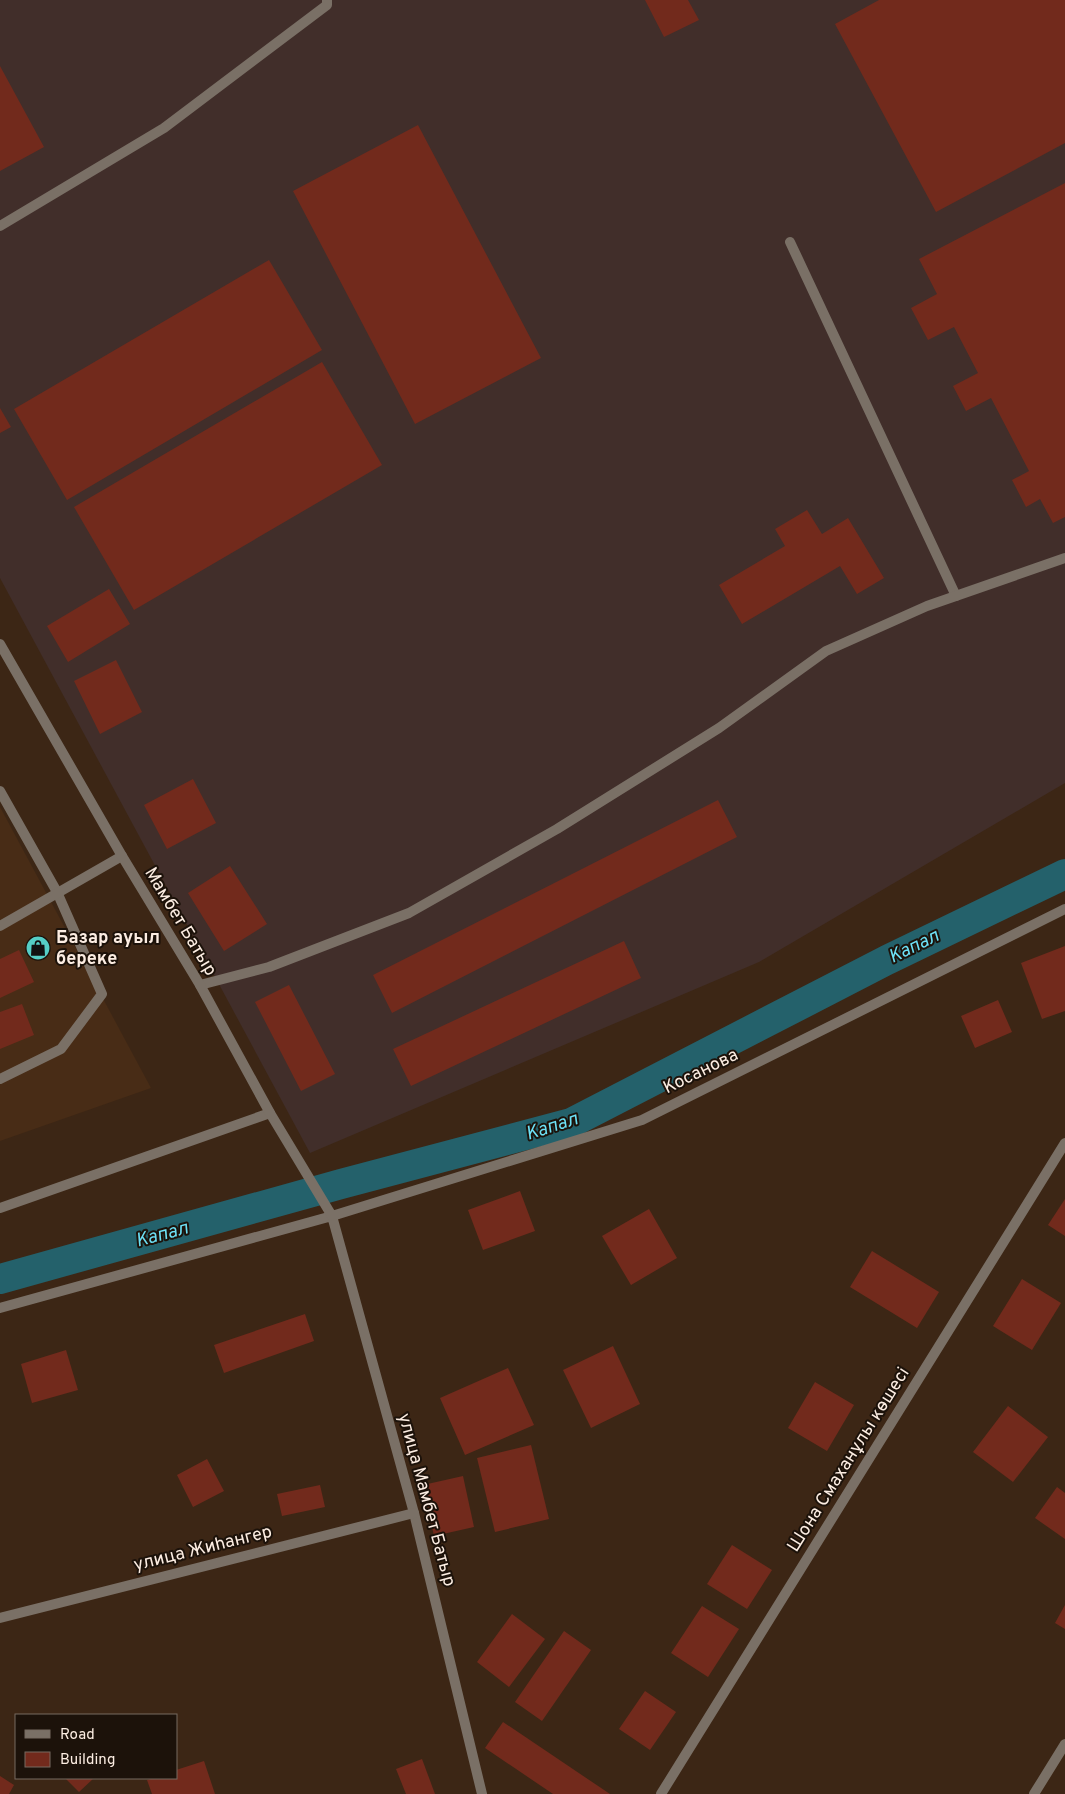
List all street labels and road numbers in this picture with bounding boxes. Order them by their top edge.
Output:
street label: Мамбет Батыр [139,864,221,980]
street label: Косанова [660,1044,742,1100]
street label: Шона Смаханұлы көшесі [783,1363,915,1557]
street label: улица Мамбет Батыр [392,1411,460,1589]
street label: улица Жиhангер [131,1521,275,1577]

